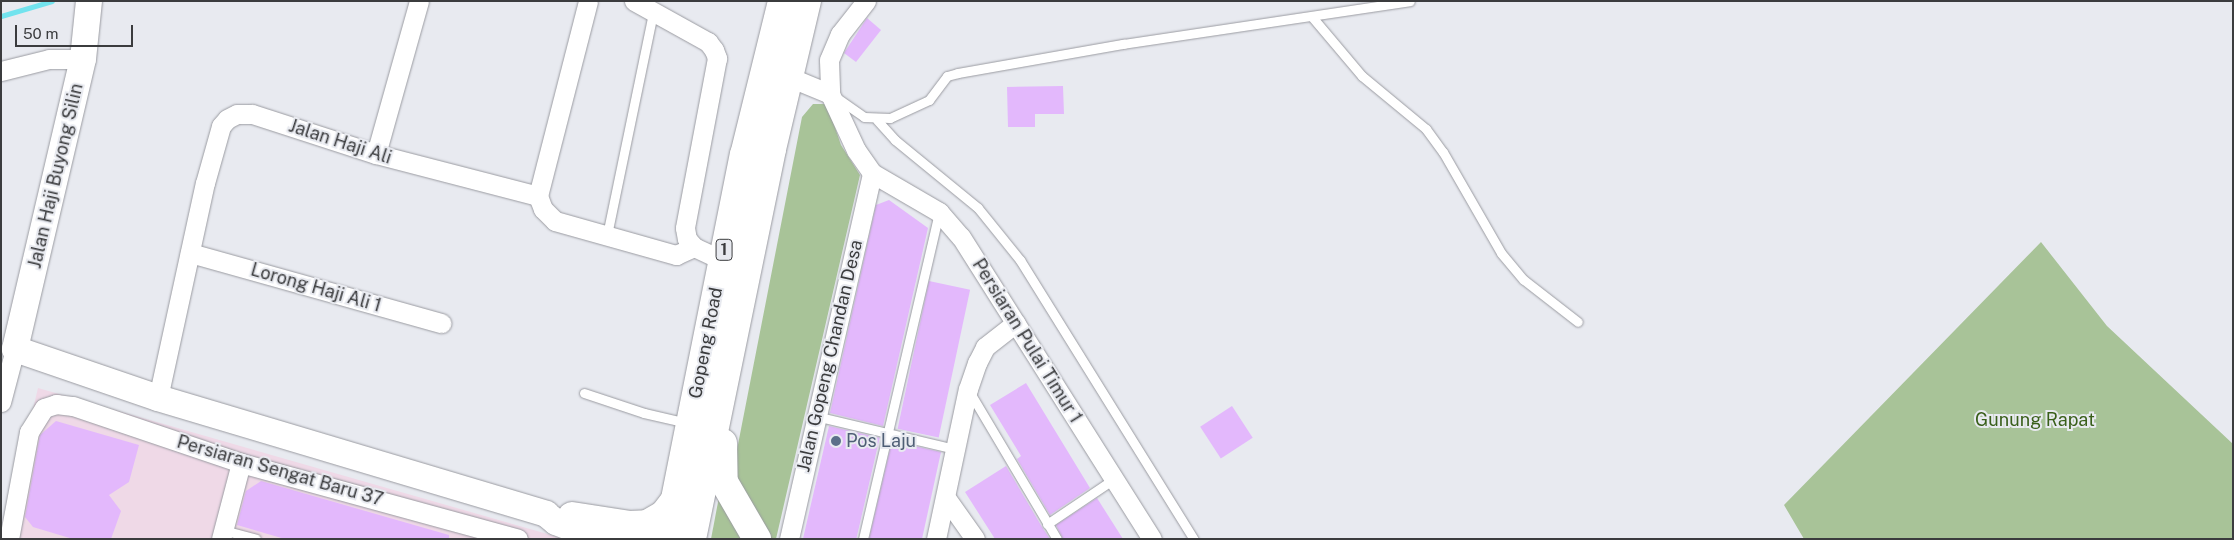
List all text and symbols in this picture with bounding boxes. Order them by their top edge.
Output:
scale bar [18,15,135,47]
text: 50 m [23,25,58,42]
street label: Jalan Haji Buyong Silin [24,81,88,271]
street label: Jalan Haji Ali [286,115,394,169]
road number: 1 [715,236,733,264]
street label: Jalan Gopeng Chandan Desa [793,238,867,474]
street label: Persiaran Pulai Timur 1 [968,255,1086,427]
street label: Lorong Haji Ali 1 [248,259,384,317]
street label: Gopeng Road [685,286,727,400]
park label: Gunung Rapat [1975,409,2095,431]
place label: Pos Laju [846,430,916,452]
street label: Persiaran Sengat Baru 37 [174,431,386,511]
marker: Pos Laju [830,435,842,447]

